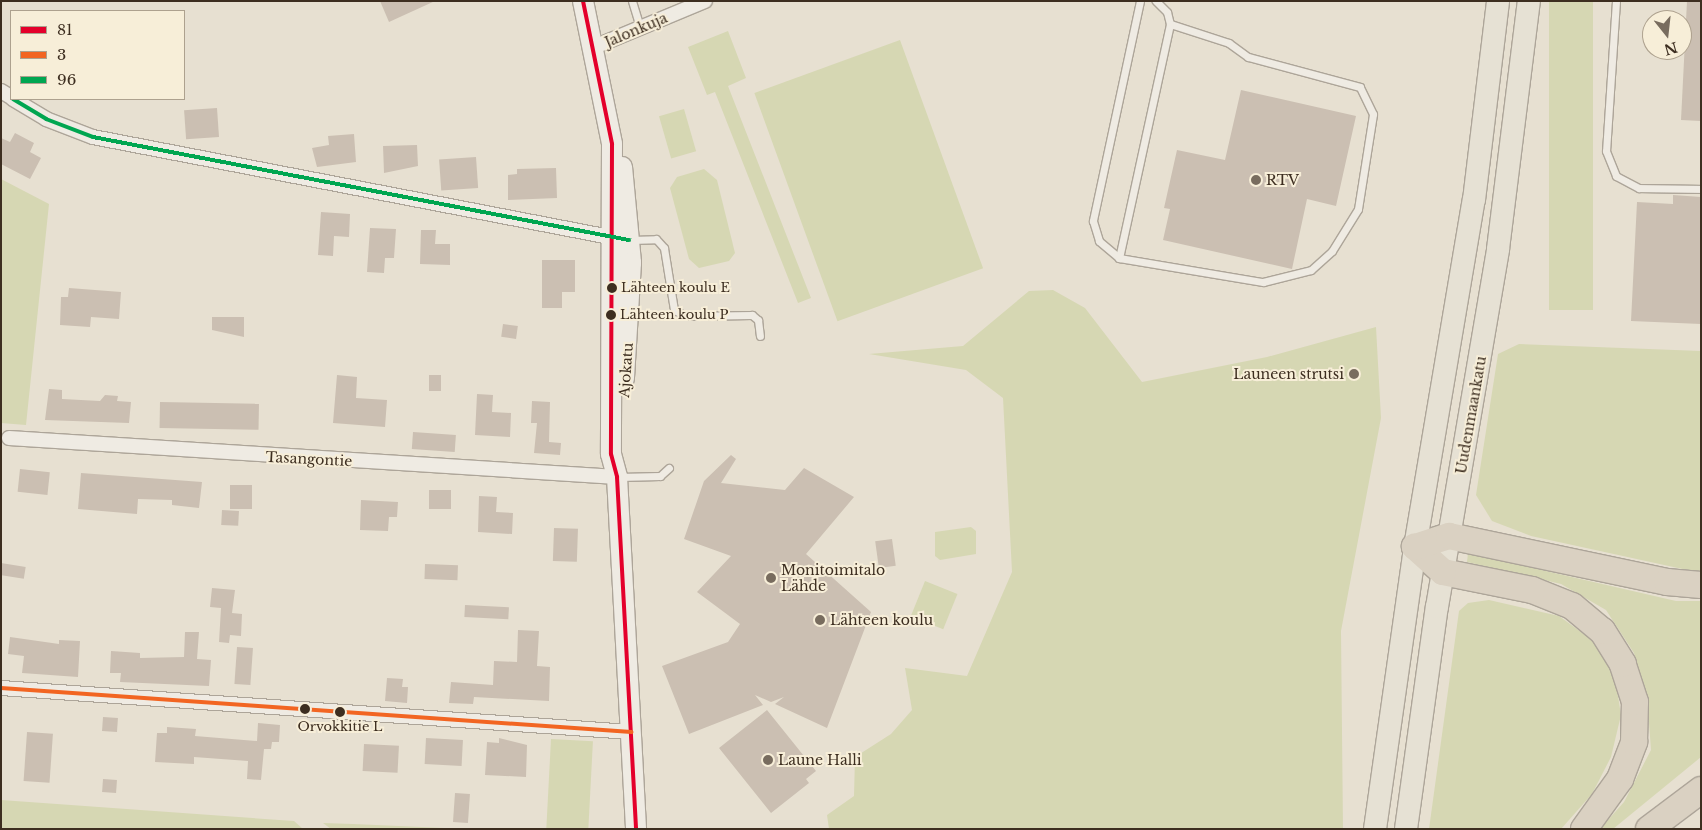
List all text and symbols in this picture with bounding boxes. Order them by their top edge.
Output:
street label: Jalonkuja [602,9,670,51]
legend [10,10,185,100]
north arrow [1642,10,1692,60]
text: 81 [57,20,73,39]
text: N [1662,38,1680,59]
text: 3 [57,45,66,64]
text: 96 [57,70,76,89]
place label: RTV [1266,172,1299,188]
marker: RTV [1250,174,1262,186]
place label: Lähteen koulu E [621,280,730,296]
marker: Lähteen koulu E [607,283,617,293]
place label: Lähteen koulu P [620,307,728,323]
marker: Lähteen koulu P [606,310,616,320]
street label: Ajokatu [616,342,636,398]
street label: Uudenmaankatu [1452,355,1490,475]
place label: Launeen strutsi [1233,366,1344,382]
marker: Launeen strutsi [1348,368,1360,380]
street label: Tasangontie [265,448,353,470]
place label: Monitoimitalo Lähde [781,562,885,594]
marker: Monitoimitalo Lähde [765,572,777,584]
place label: Lähteen koulu [830,612,933,628]
marker: Lähteen koulu [814,614,826,626]
unlabelled marker [300,704,310,714]
marker: Orvokkitie L [335,707,345,717]
place label: Orvokkitie L [297,719,383,735]
place label: Laune Halli [778,752,862,768]
marker: Laune Halli [762,754,774,766]

